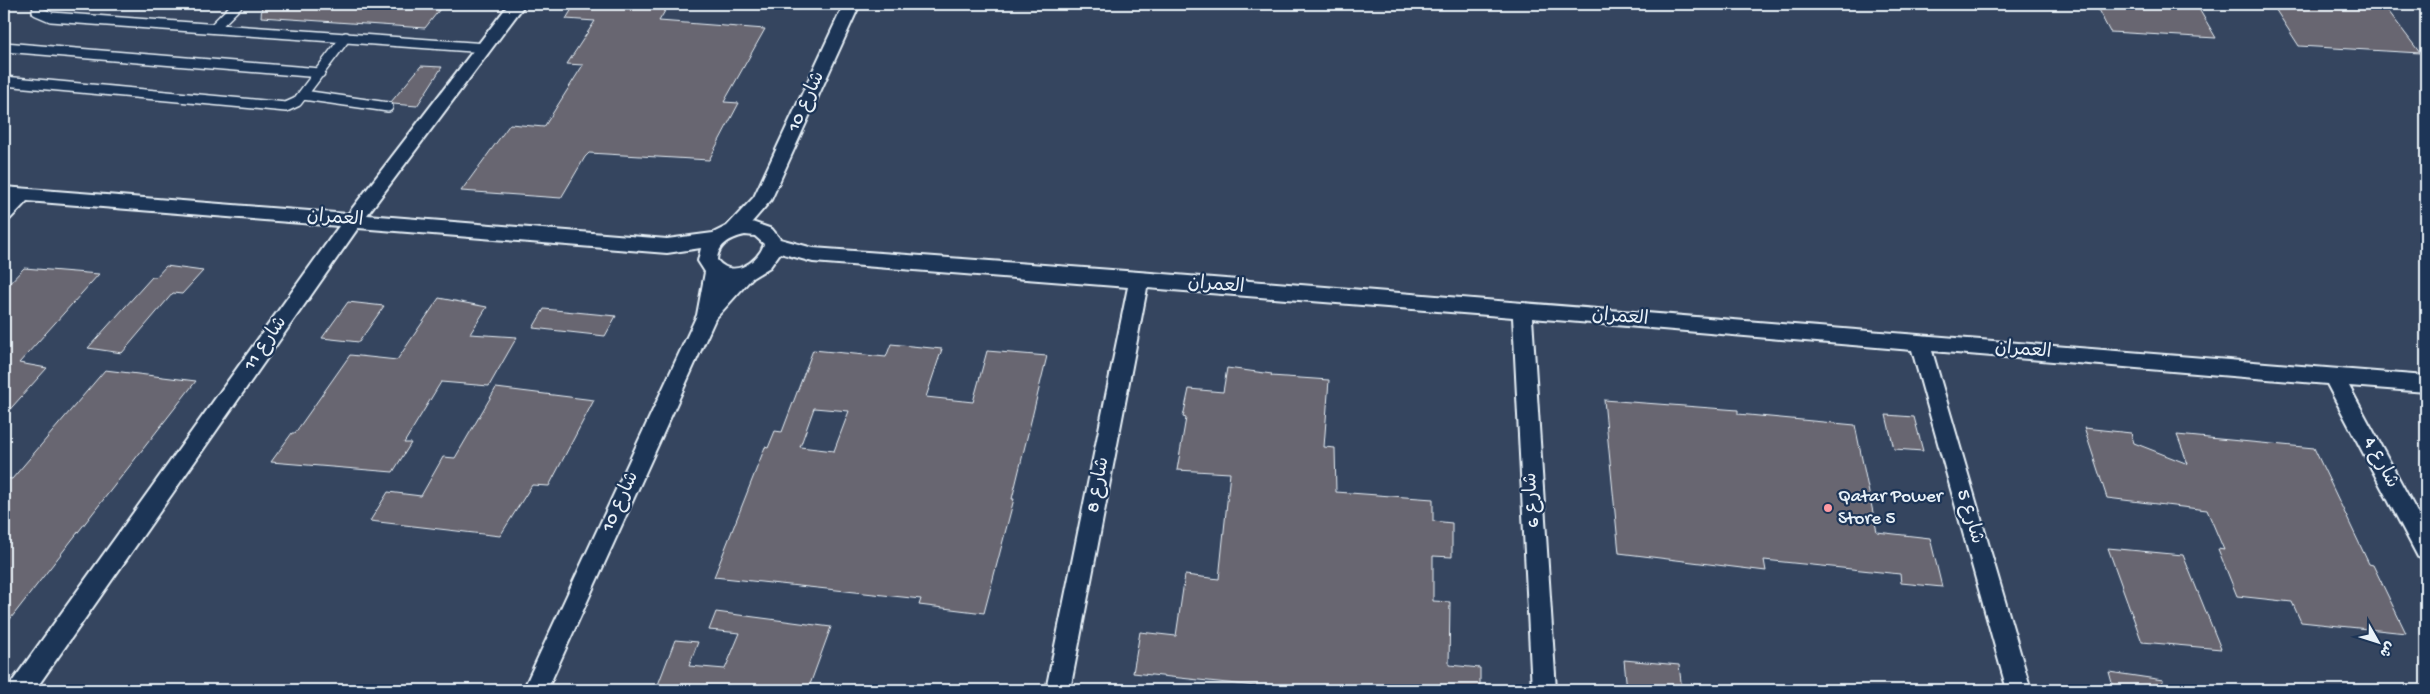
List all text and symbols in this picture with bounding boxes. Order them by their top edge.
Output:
street label: شارع 10 [783,68,831,137]
street label: العمران [306,205,364,233]
street label: العمران [1187,272,1245,300]
street label: العمران [1591,304,1649,332]
street label: شارع 11 [239,312,293,376]
street label: العمران [1994,337,2052,365]
street label: شارع 4 [2357,433,2403,493]
street label: شارع 8 [1082,455,1116,515]
street label: شارع 10 [597,468,645,537]
street label: شارع 6 [1520,472,1546,528]
place label: Qatar Power Store 5 [1838,486,1945,531]
street label: شارع 5 [1950,487,1988,547]
marker: Qatar Power Store 5 [1822,502,1834,514]
north arrow [2352,616,2402,666]
text: ش [2375,637,2398,660]

